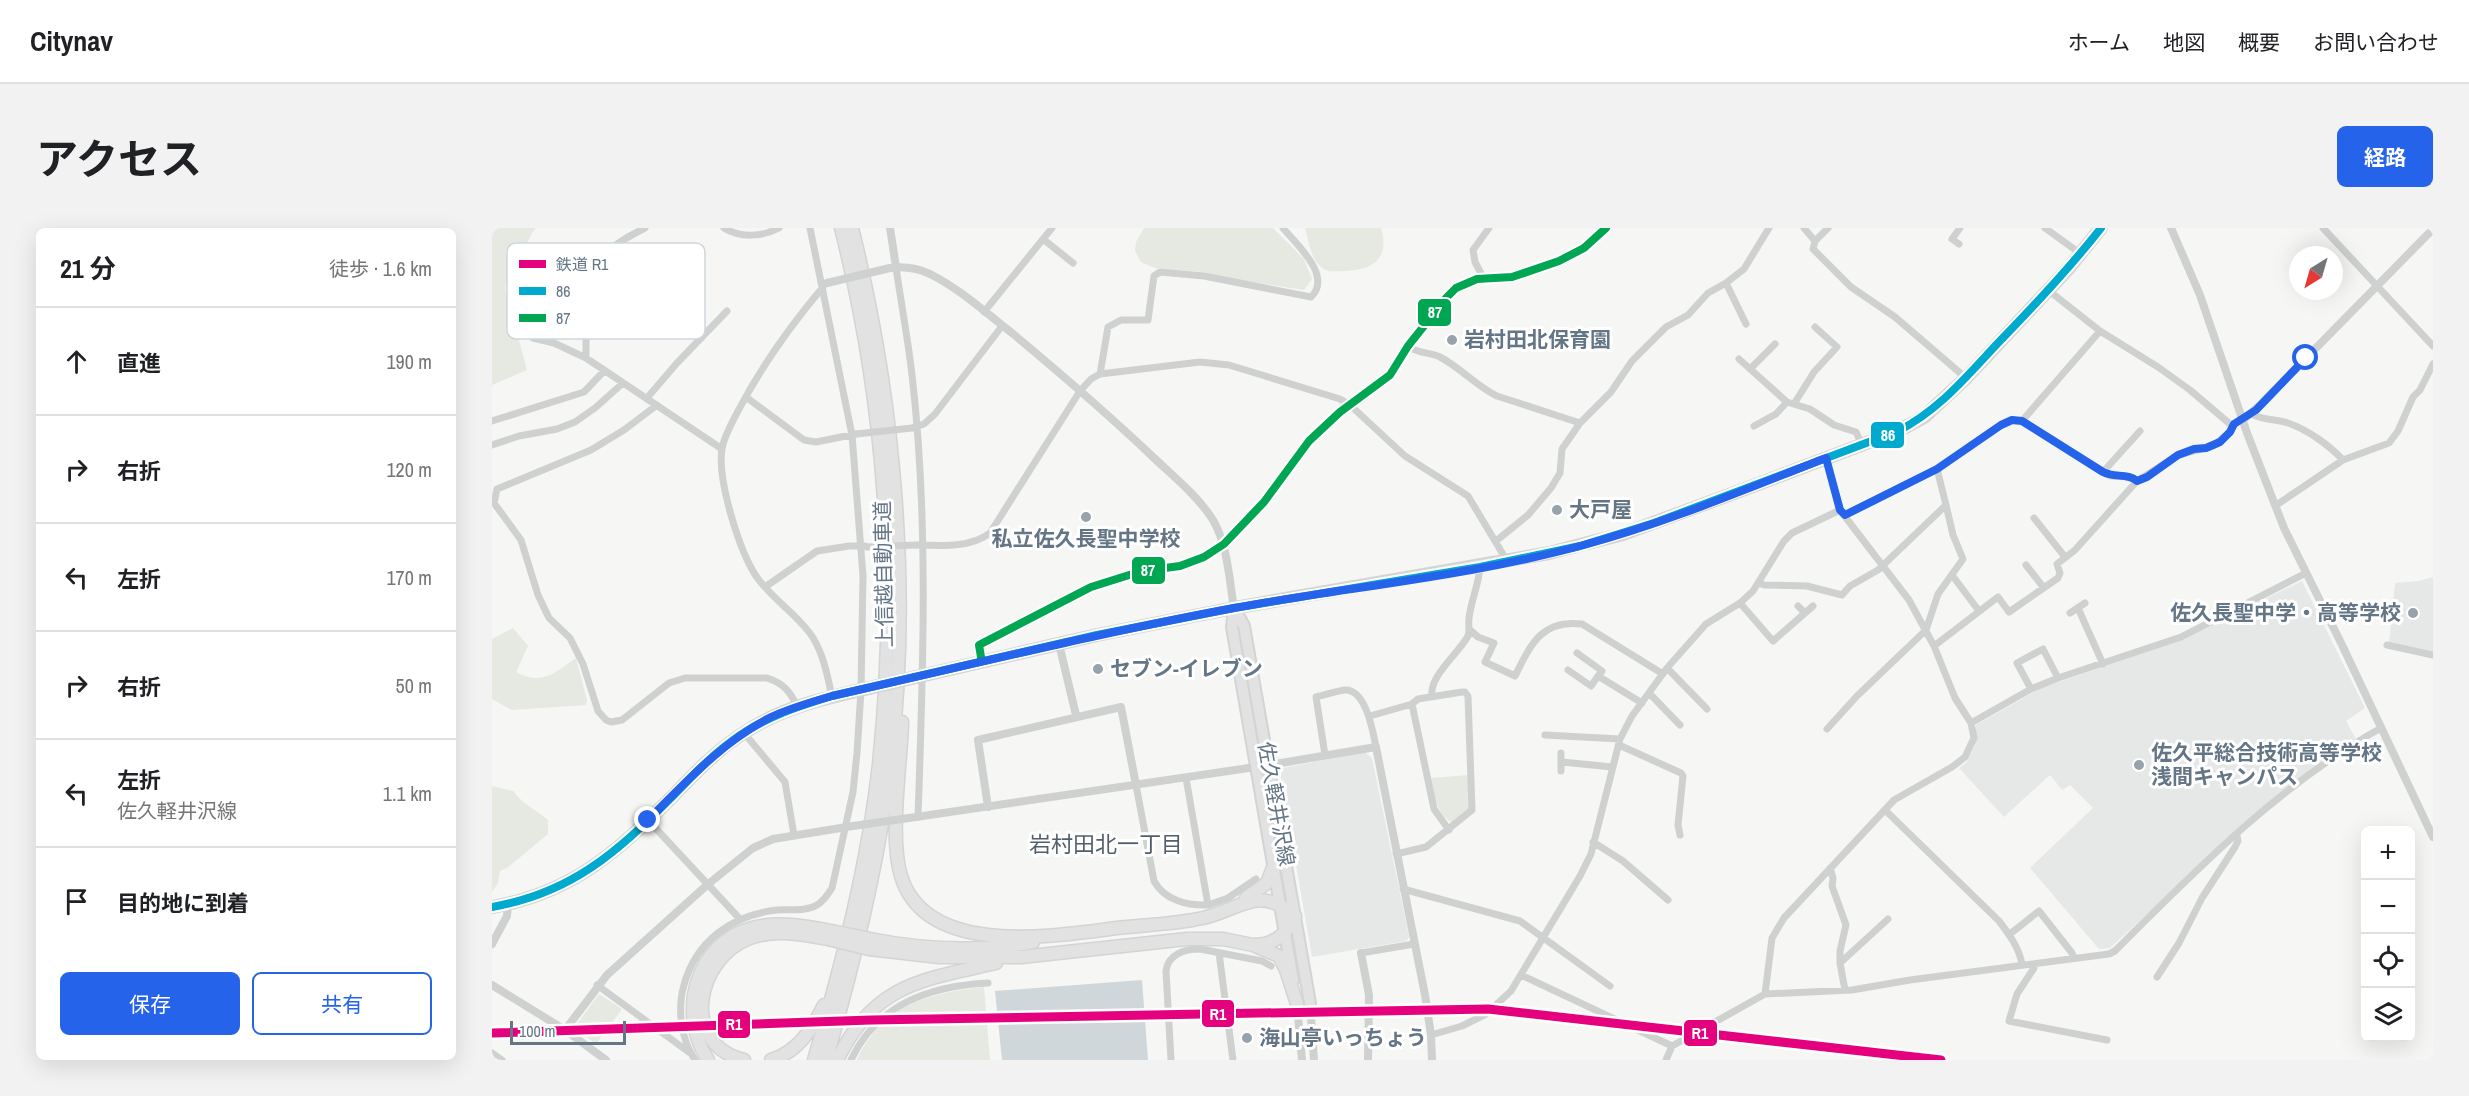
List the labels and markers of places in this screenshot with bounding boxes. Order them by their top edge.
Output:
place label: 岩村田北保育園 [1464,325,1611,354]
marker: 岩村田北保育園 [1445,333,1459,347]
place label: 大戸屋 [1569,495,1632,524]
marker: 大戸屋 [1550,503,1564,517]
marker: 私立佐久長聖中学校 [1079,510,1093,524]
place label: 私立佐久長聖中学校 [992,524,1181,553]
place label: 佐久長聖中学・高等学校 [2170,598,2401,627]
marker: 佐久長聖中学・高等学校 [2406,606,2420,620]
place label: セブン-イレブン [1110,654,1263,683]
marker: セブン-イレブン [1091,662,1105,676]
place label: 佐久平総合技術高等学校 浅間キャンパス [2151,738,2382,791]
marker: 佐久平総合技術高等学校 浅間キャンパス [2132,758,2146,772]
place label: 海山亭いっちょう [1259,1023,1427,1052]
marker: 海山亭いっちょう [1240,1031,1254,1045]

